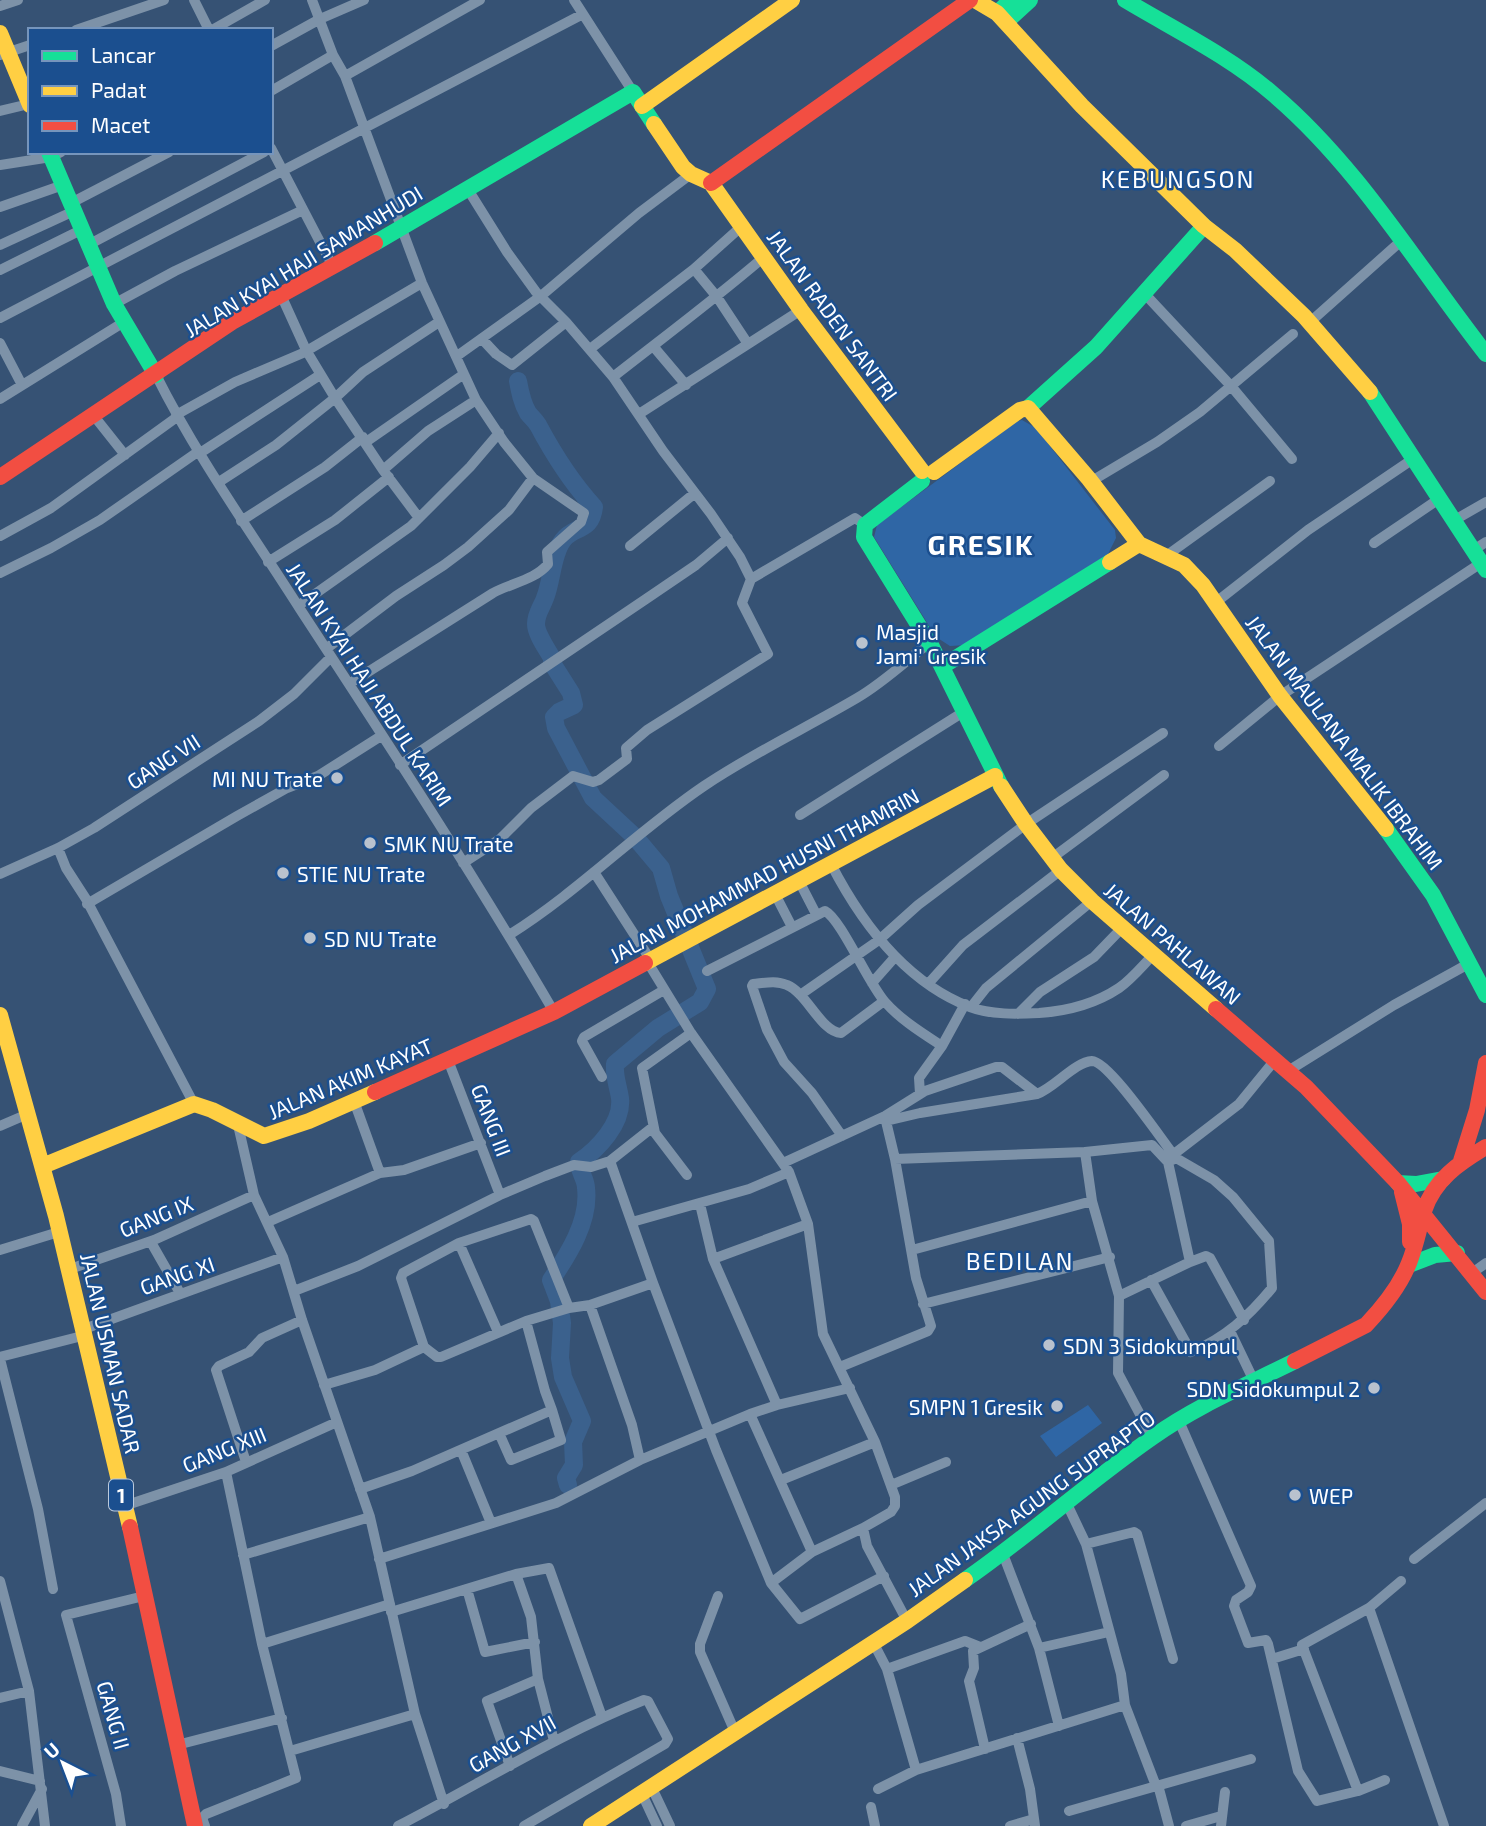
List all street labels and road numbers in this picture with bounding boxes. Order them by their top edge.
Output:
street label: JALAN KYAI HAJI SAMANHUDI [180,180,426,342]
street label: JALAN RADEN SANTRI [763,225,903,405]
street label: JALAN KYAI HAJI ABDUL KARIM [282,558,458,810]
street label: JALAN MAULANA MALIK IBRAHIM [1241,610,1449,874]
street label: GANG VII [122,728,204,794]
street label: JALAN MOHAMMAD HUSNI THAMRIN [605,783,923,967]
street label: JALAN PAHLAWAN [1100,877,1246,1009]
street label: JALAN AKIM KAYAT [264,1032,436,1124]
street label: GANG III [467,1080,517,1160]
street label: GANG IX [115,1190,197,1242]
street label: JALAN USMAN SADAR [76,1250,146,1456]
street label: GANG XI [136,1251,218,1299]
street label: JALAN JAKSA AGUNG SUPRAPTO [902,1405,1160,1601]
street label: GANG XIII [178,1421,270,1477]
road number: 1 [109,1480,133,1511]
street label: GANG II [92,1678,136,1752]
street label: GANG XVII [464,1709,560,1777]

